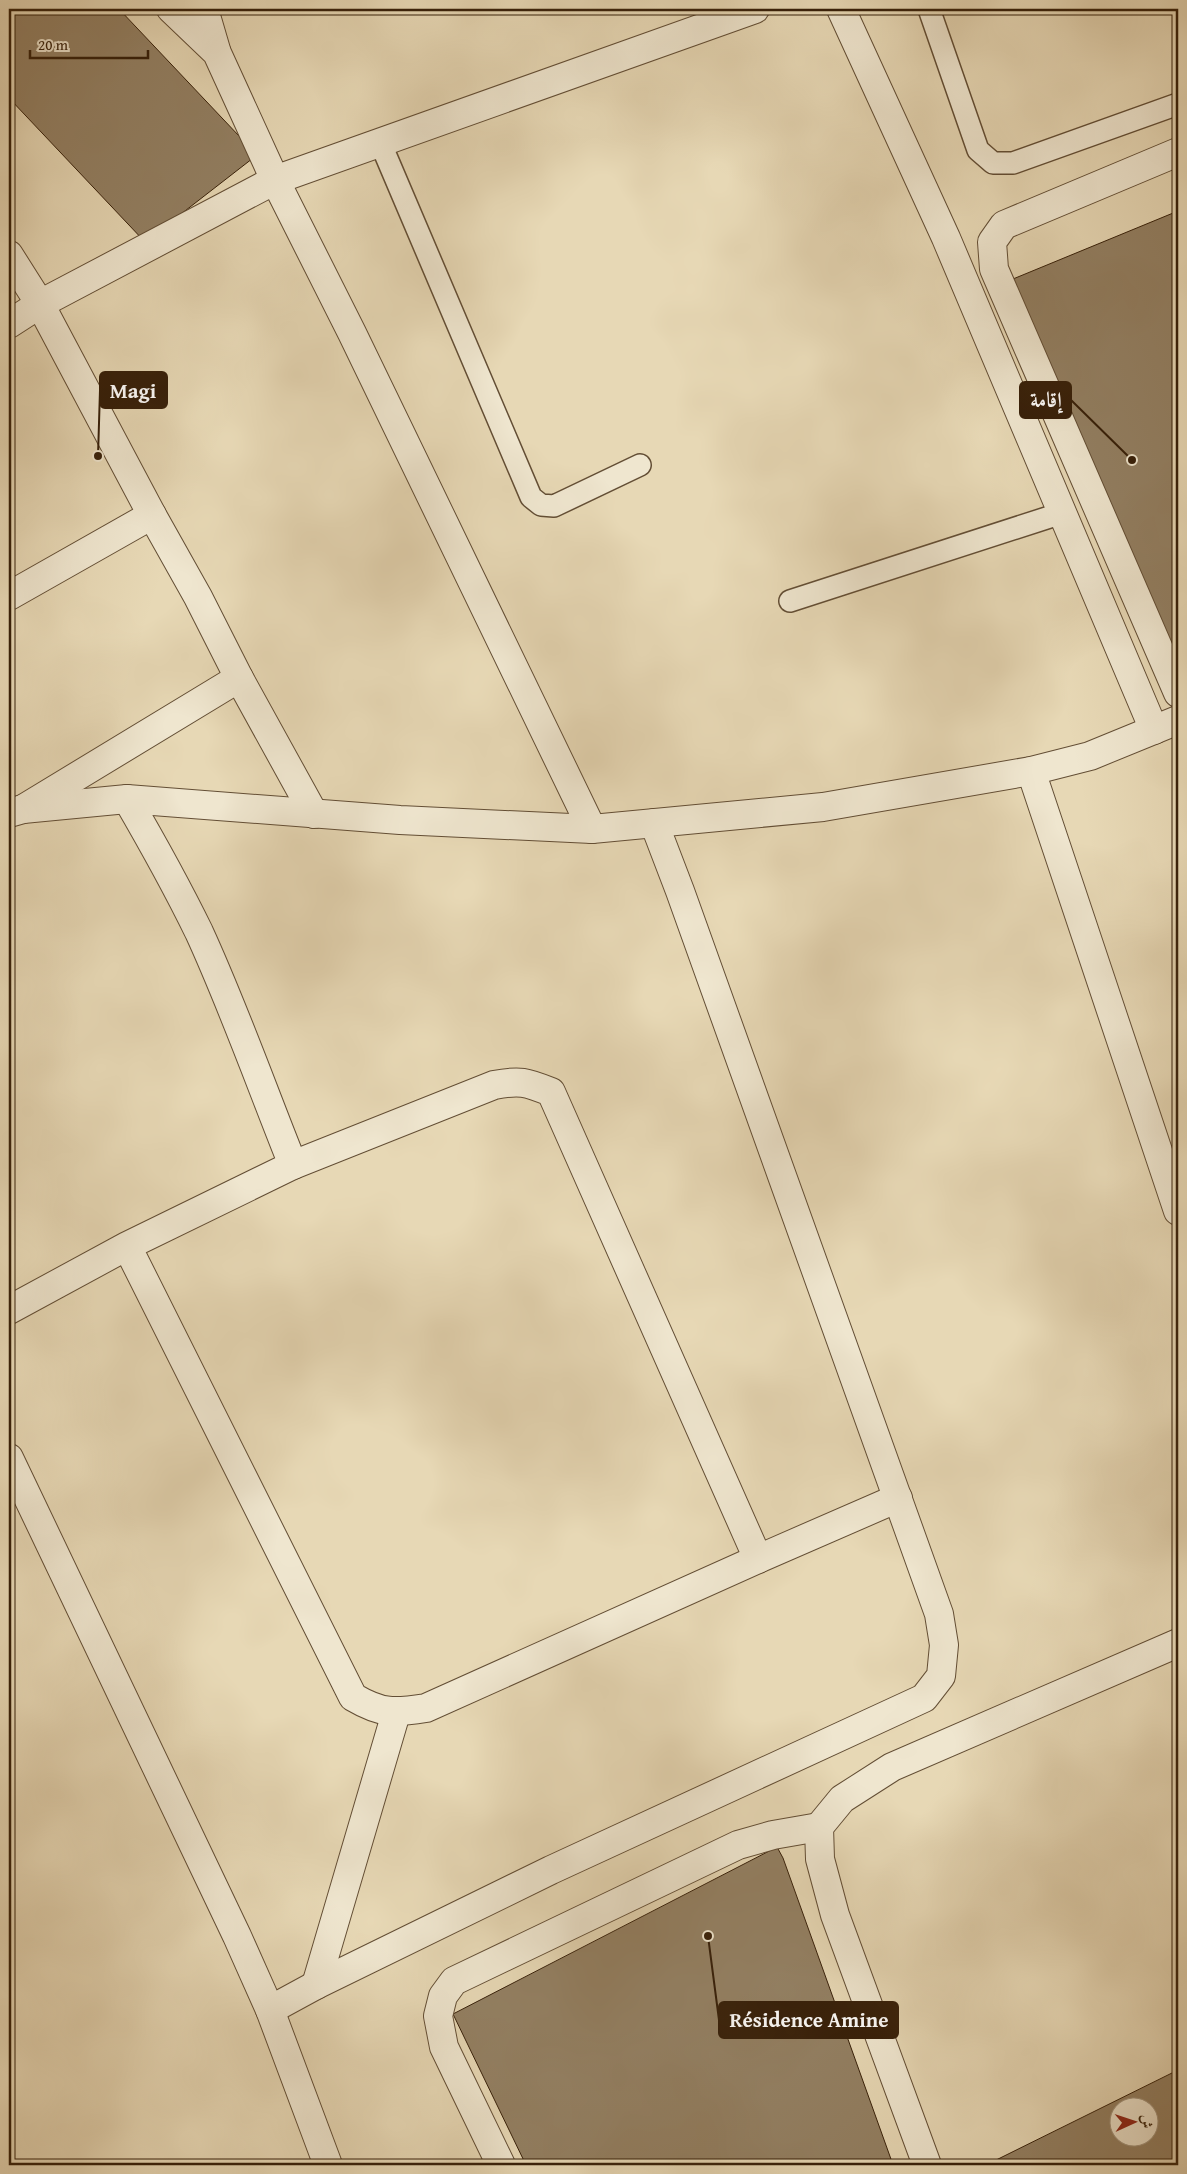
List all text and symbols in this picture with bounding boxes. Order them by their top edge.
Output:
scale bar [30,28,148,60]
text: 20 m [38,34,69,55]
callout: Magi [100,372,167,408]
text: Magi [110,375,157,406]
callout: إقامة [1020,382,1071,418]
text: إقامة [1030,384,1063,415]
callout: Résidence Amine [719,2002,898,2038]
text: Résidence Amine [730,2004,888,2035]
north arrow [1110,2096,1160,2146]
text: ش [1137,2114,1157,2129]

